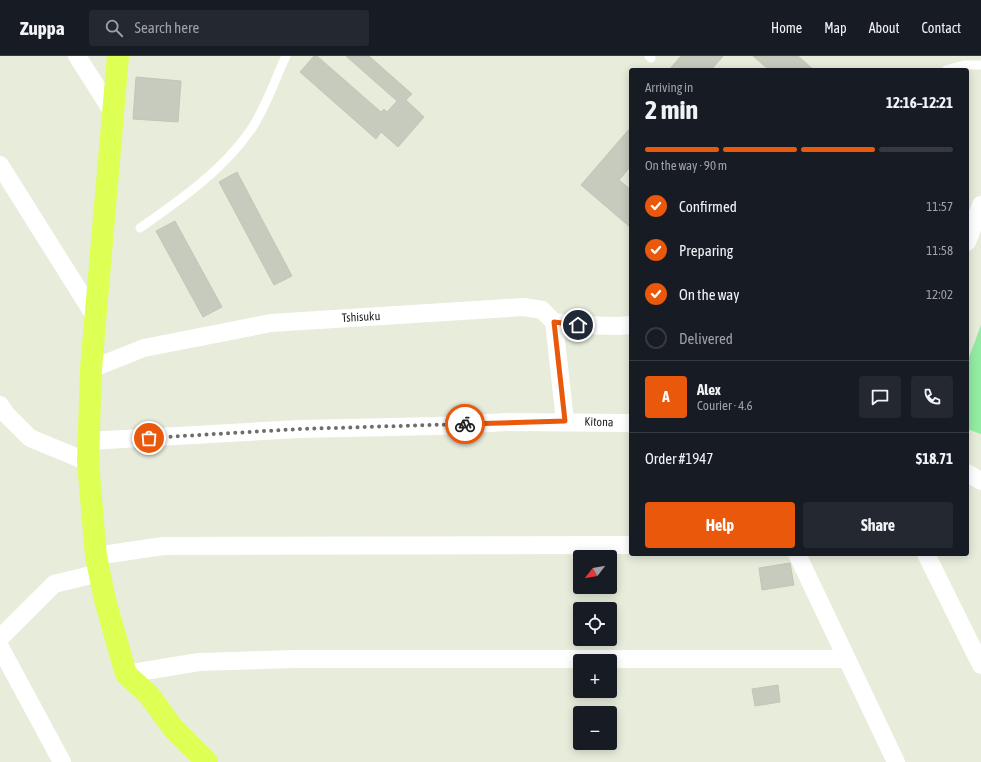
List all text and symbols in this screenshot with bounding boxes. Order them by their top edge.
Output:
search box [89,10,369,46]
text: Zuppa [20,17,65,39]
icon: search [103,17,125,39]
text: Search here [135,19,199,36]
text: Home [771,20,802,36]
text: Map [824,20,847,36]
text: About [869,20,900,36]
text: Contact [922,20,961,36]
text: Arriving in [645,80,693,95]
text: 12:16–12:21 [886,94,953,111]
text: 2 min [645,95,698,125]
text: On the way · 90 m [645,158,727,173]
icon: check [645,195,667,217]
text: Confirmed [679,198,737,215]
text: 11:57 [926,199,953,214]
icon: check [645,239,667,261]
text: Preparing [679,242,733,259]
text: 11:58 [926,243,953,258]
icon: check [645,283,667,305]
text: On the way [679,286,740,303]
text: 12:02 [926,287,953,302]
pin [561,308,595,342]
street label: Tshisuku [341,309,381,325]
icon: home [567,314,589,336]
text: Delivered [679,330,733,347]
button: chat [859,376,901,418]
button: phone [911,376,953,418]
text: Alex [697,381,721,398]
text: A [662,388,670,405]
text: Courier · 4.6 [697,398,753,413]
courier [445,404,485,444]
icon: bike [454,413,476,435]
street label: Kitona [584,414,614,430]
pin [132,421,166,455]
icon: bag [138,427,160,449]
text: Order #1947 [645,450,713,467]
text: $18.71 [916,450,953,467]
button: Help [645,502,795,548]
button: Share [803,502,953,548]
north arrow [573,550,617,594]
map controls [573,550,617,750]
button: locate [573,602,617,646]
button: + [573,654,617,698]
button: − [573,706,617,750]

